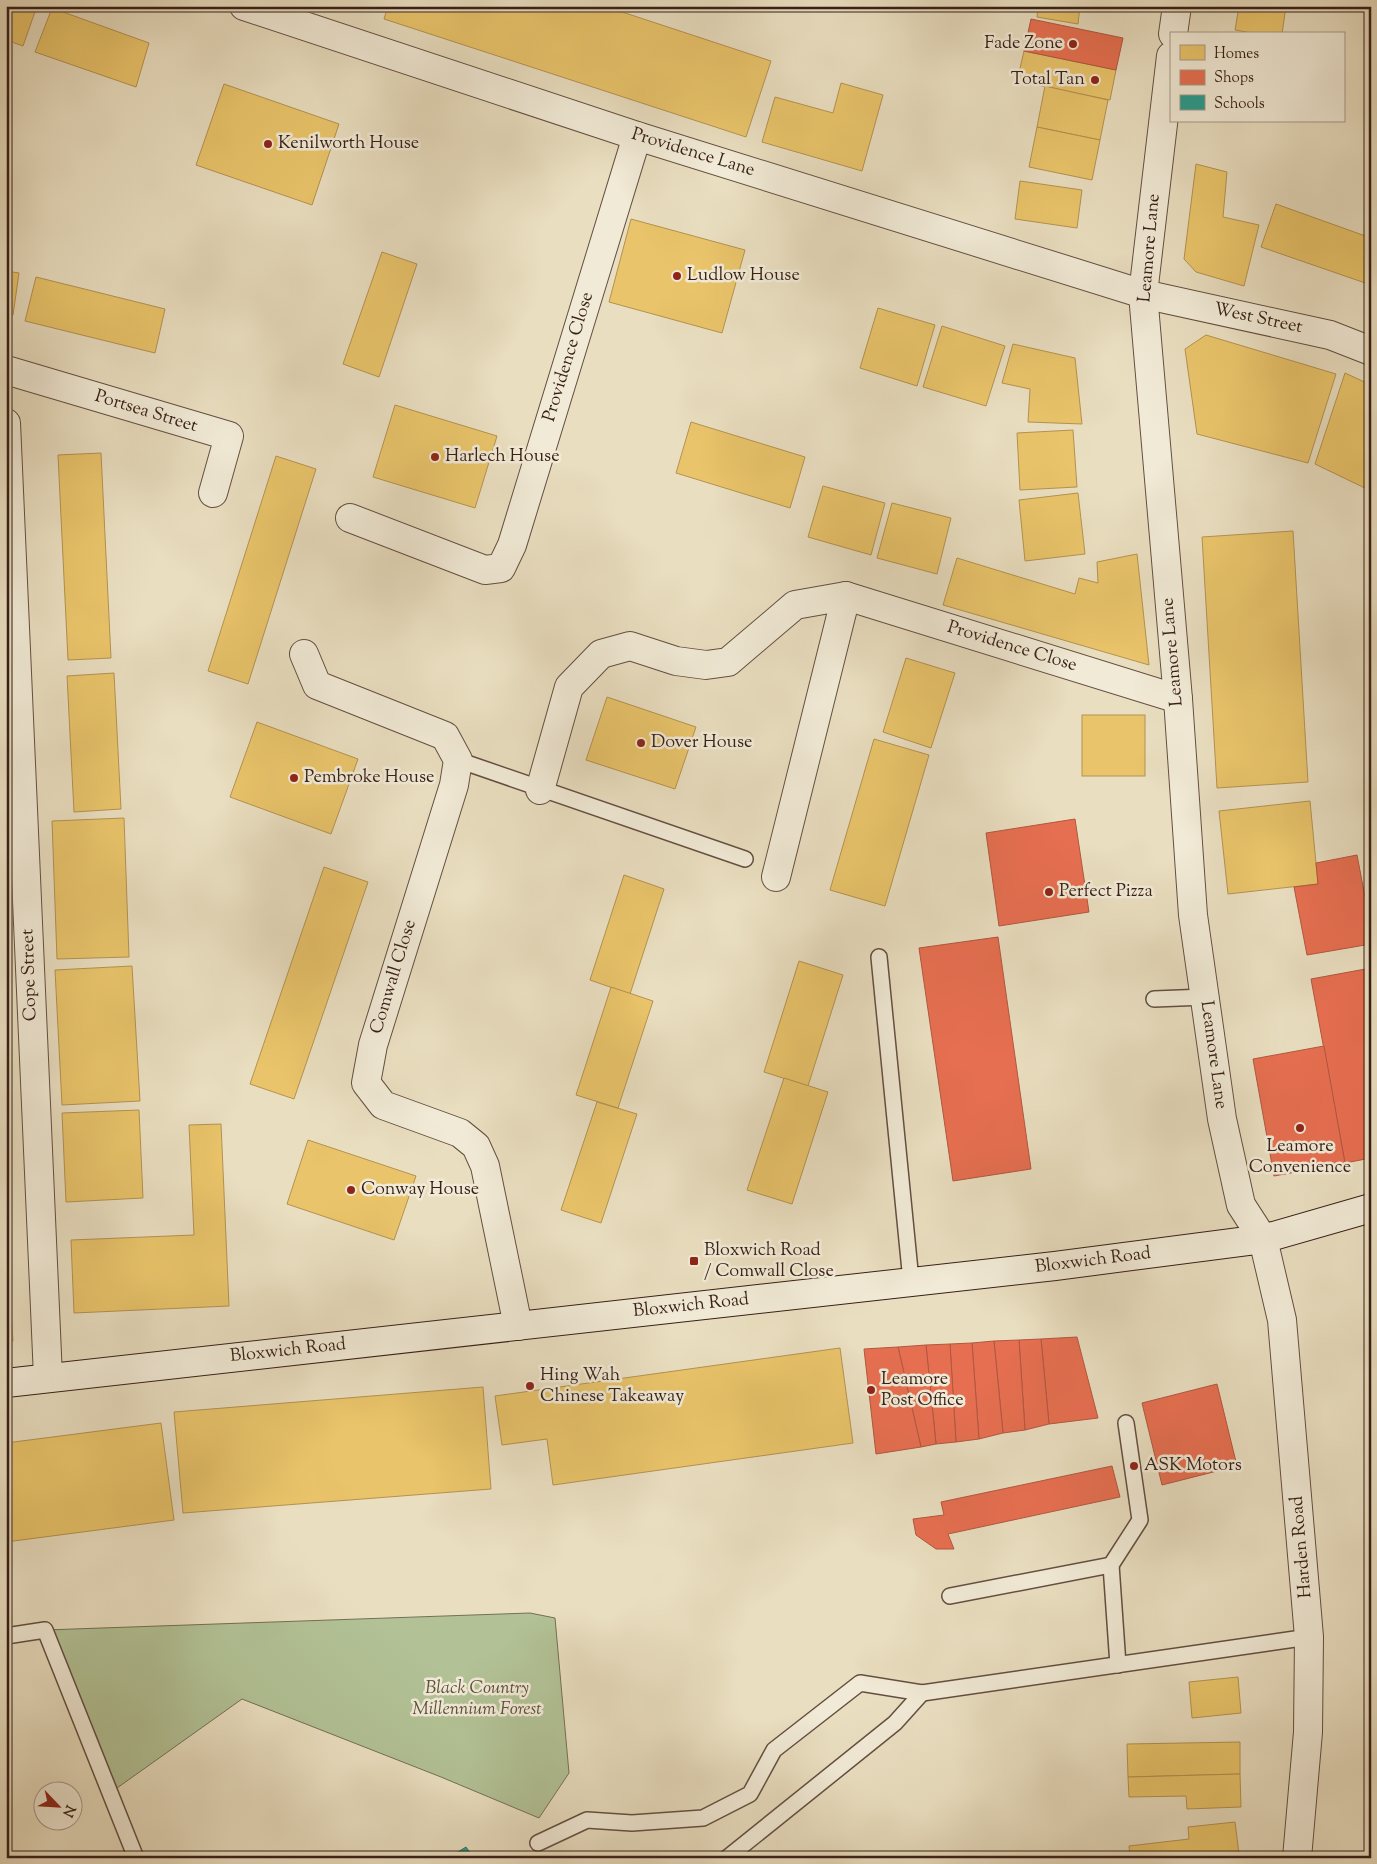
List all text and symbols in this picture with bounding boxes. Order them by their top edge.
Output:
place label: Fade Zone [984,31,1063,57]
legend [1170,32,1344,122]
marker: Fade Zone [1067,38,1079,50]
text: Homes [1214,44,1259,65]
place label: Total Tan [1011,67,1085,93]
text: Shops [1214,68,1254,89]
marker: Total Tan [1089,74,1101,86]
text: Schools [1214,94,1265,115]
street label: Providence Lane [628,122,758,184]
place label: Kenilworth House [278,131,419,157]
marker: Kenilworth House [262,138,274,150]
street label: Leamore Lane [1132,193,1168,303]
place label: Ludlow House [687,263,800,289]
marker: Ludlow House [671,270,683,282]
street label: Providence Close [537,289,601,425]
street label: West Street [1211,297,1305,341]
street label: Portsea Street [91,384,201,440]
place label: Harlech House [445,444,560,470]
marker: Harlech House [429,451,441,463]
street label: Leamore Lane [1155,597,1191,707]
street label: Providence Close [944,615,1080,679]
place label: Dover House [651,730,752,756]
marker: Dover House [635,737,647,749]
place label: Pembroke House [304,765,434,791]
marker: Pembroke House [288,772,300,784]
place label: Perfect Pizza [1059,879,1153,905]
marker: Perfect Pizza [1043,886,1055,898]
street label: Comwall Close [364,917,424,1037]
street label: Cope Street [15,928,45,1022]
street label: Leamore Lane [1193,999,1233,1111]
marker: Leamore Convenience [1294,1122,1306,1134]
place label: Leamore Convenience [1249,1134,1351,1181]
place label: Conway House [361,1177,479,1203]
marker: Conway House [345,1184,357,1196]
place label: Bloxwich Road / Comwall Close [704,1238,834,1285]
street label: Bloxwich Road [1034,1241,1152,1281]
marker: Bloxwich Road / Comwall Close [688,1255,700,1267]
street label: Bloxwich Road [632,1287,750,1325]
street label: Bloxwich Road [229,1332,347,1370]
place label: Hing Wah Chinese Takeaway [540,1363,684,1410]
place label: Leamore Post Office [881,1367,964,1414]
marker: Hing Wah Chinese Takeaway [524,1380,536,1392]
marker: Leamore Post Office [865,1384,877,1396]
place label: ASK Motors [1144,1453,1242,1479]
marker: ASK Motors [1128,1460,1140,1472]
street label: Harden Road [1285,1495,1319,1599]
park label: Black Country Millennium Forest [412,1676,542,1723]
north arrow [32,1782,82,1832]
text: N [57,1801,79,1820]

